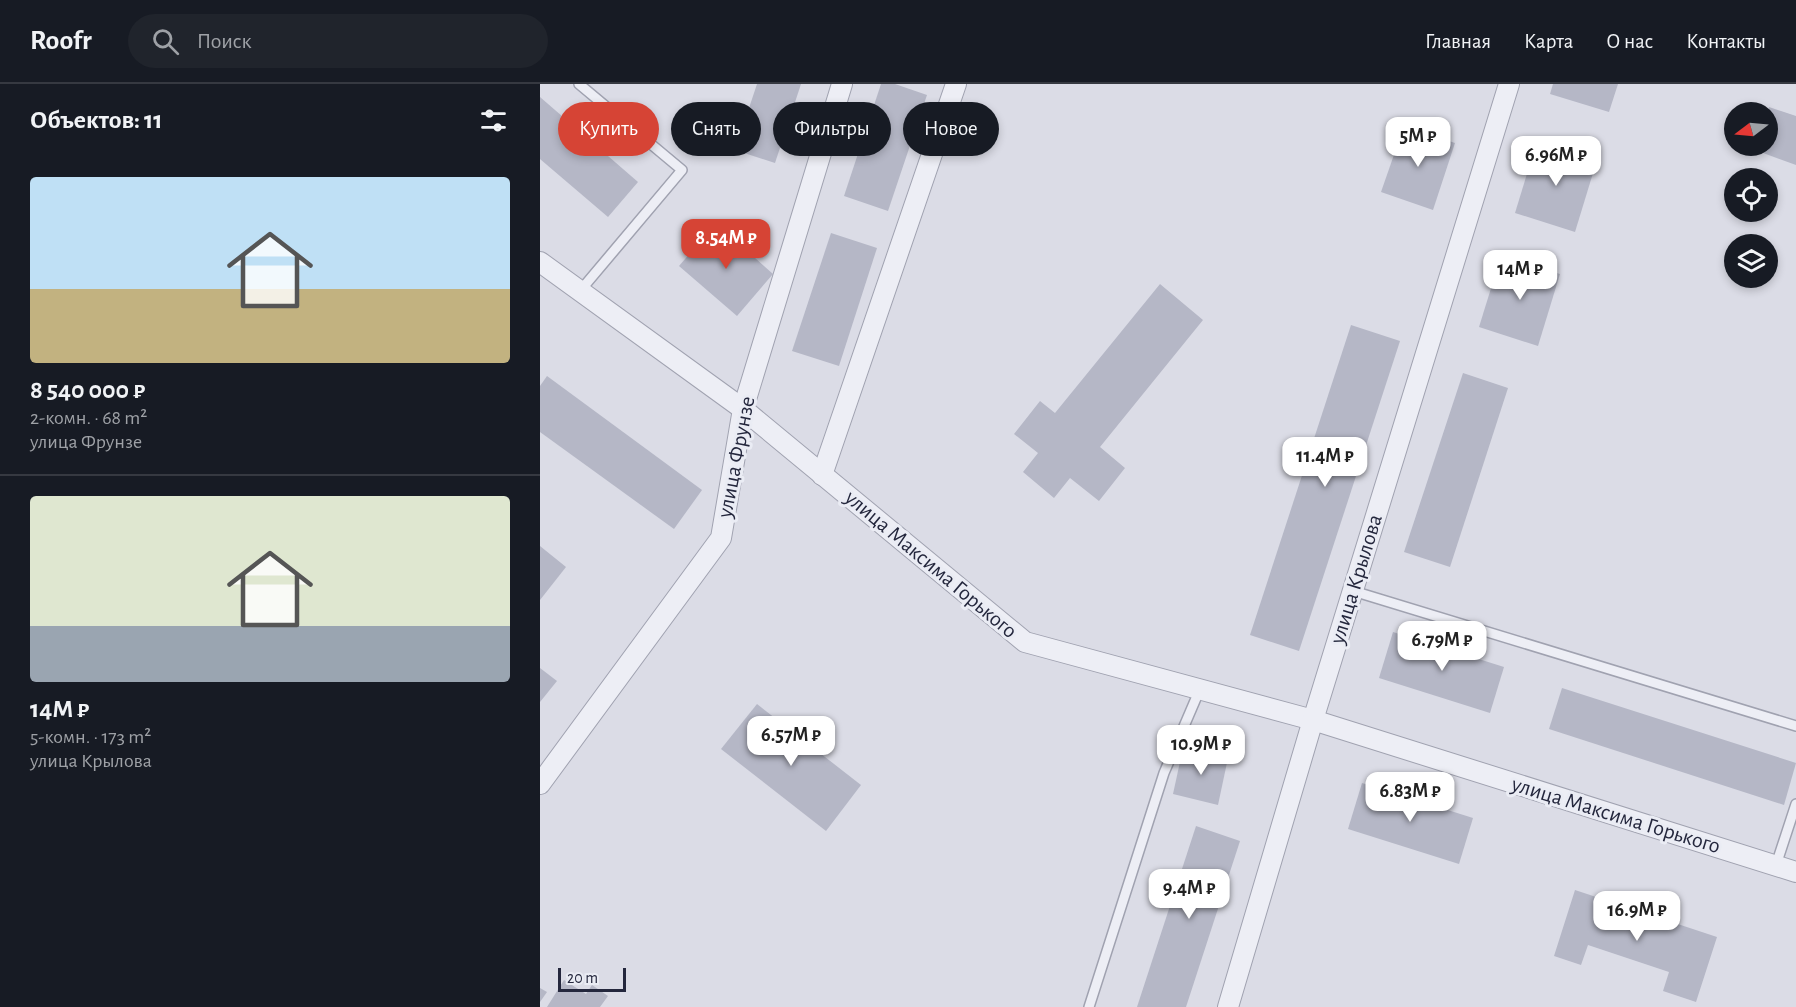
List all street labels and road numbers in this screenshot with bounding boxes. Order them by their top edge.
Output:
street label: улица Фрунзе [713,394,759,521]
street label: улица Максима Горького [840,485,1021,642]
street label: улица Крылова [1326,512,1386,647]
street label: улица Максима Горького [1508,772,1723,857]

